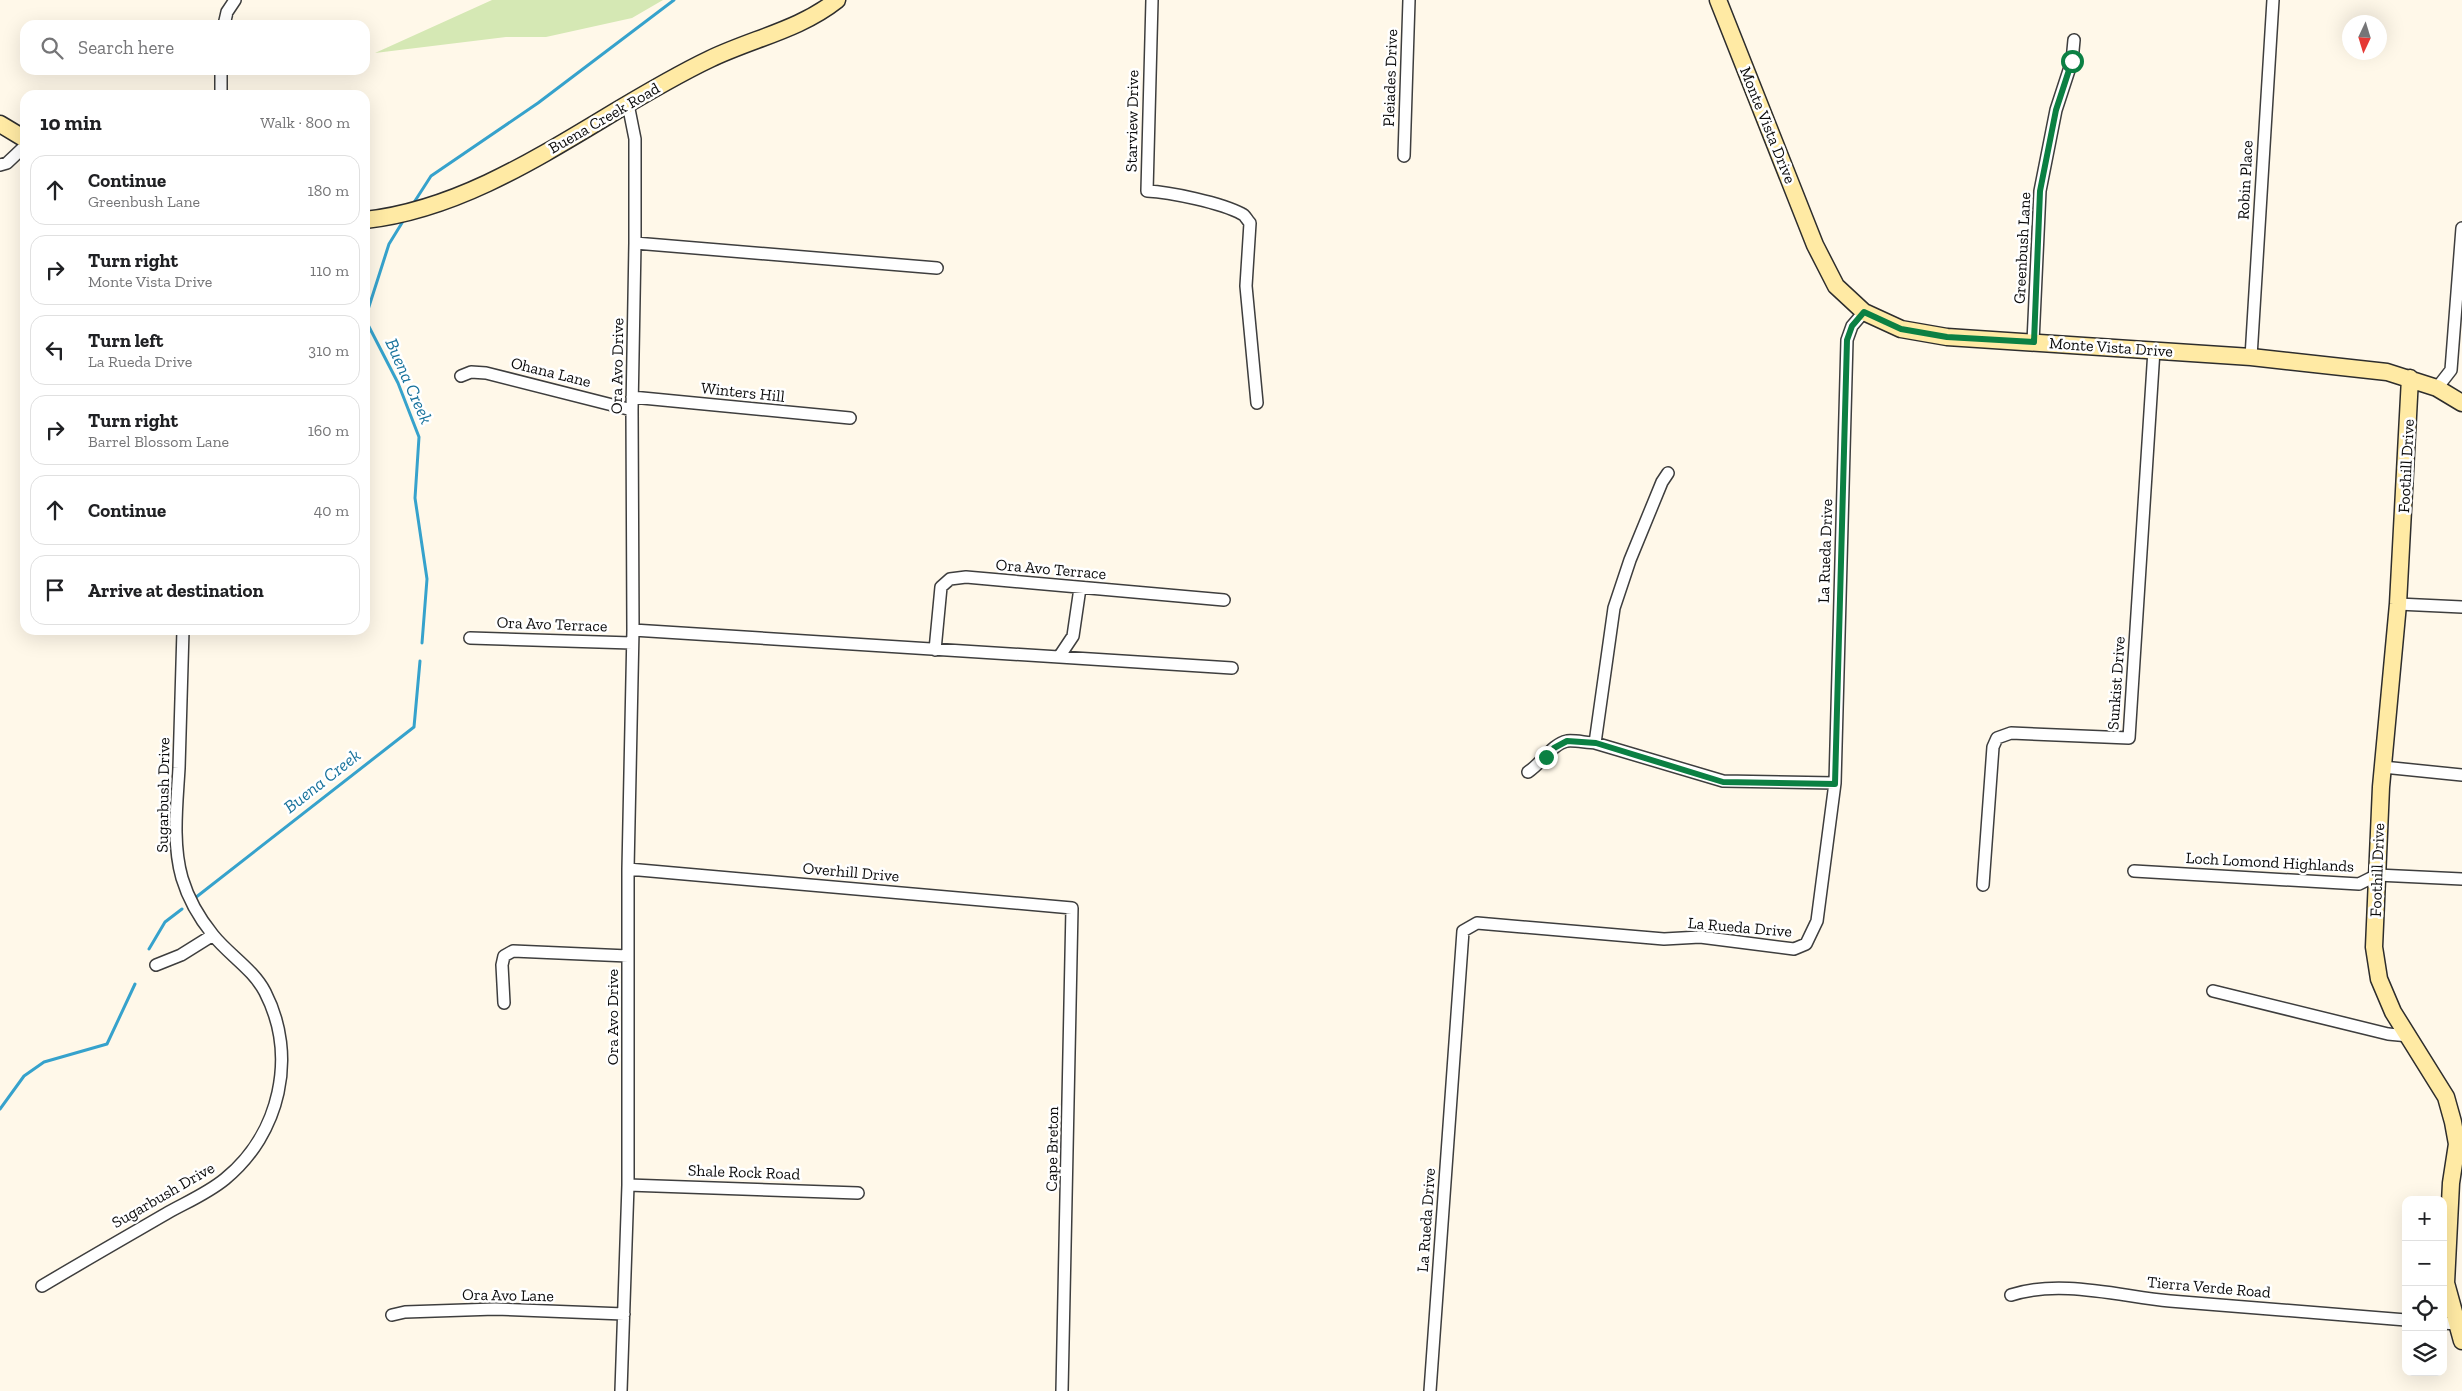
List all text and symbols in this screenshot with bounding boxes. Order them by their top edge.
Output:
north arrow [2342,15,2387,60]
search box [20,20,370,75]
street label: Pleiades Drive [1379,29,1401,127]
icon: search [38,34,66,62]
text: Search here [78,36,174,59]
route start [2061,50,2084,73]
street label: Monte Vista Drive [1736,64,1800,186]
street label: Starview Drive [1122,70,1142,172]
street label: Buena Creek Road [545,78,663,158]
text: 10 min [40,110,102,135]
text: Walk · 800 m [260,113,350,132]
street label: Robin Place [2233,140,2257,220]
text: Continue [88,169,166,192]
icon: ahead [41,176,69,204]
text: 180 m [308,181,349,200]
text: Greenbush Lane [88,192,200,211]
street label: Greenbush Lane [2010,192,2034,304]
text: Turn right [88,249,178,272]
icon: right [41,256,69,284]
text: 110 m [310,261,349,280]
text: Monte Vista Drive [88,272,212,291]
street label: Ora Avo Drive [607,318,627,414]
text: Turn left [88,329,163,352]
street label: Monte Vista Drive [2048,333,2174,361]
water label: Buena Creek [380,335,438,427]
icon: left [41,336,69,364]
text: 310 m [308,341,349,360]
text: La Rueda Drive [88,352,192,371]
street label: Ohana Lane [509,353,593,391]
street label: Winters Hill [700,378,786,406]
text: Turn right [88,409,178,432]
icon: right [41,416,69,444]
street label: Foothill Drive [2394,418,2418,514]
text: 160 m [308,421,349,440]
text: Barrel Blossom Lane [88,432,229,451]
icon: ahead [41,496,69,524]
text: Continue [88,499,166,522]
street label: La Rueda Drive [1814,499,1836,603]
text: 40 m [314,501,349,520]
street label: Ora Avo Terrace [995,555,1107,583]
icon: arrive [41,576,69,604]
text: Arrive at destination [88,579,264,602]
street label: Ora Avo Terrace [496,613,608,635]
street label: Sunkist Drive [2103,636,2129,730]
street label: Sugarbush Drive [152,737,174,853]
water label: Buena Creek [279,744,365,818]
route end [1535,746,1558,769]
street label: Foothill Drive [2366,823,2388,917]
street label: Loch Lomond Highlands [2185,848,2355,876]
street label: Overhill Drive [802,858,900,886]
street label: La Rueda Drive [1687,913,1793,941]
street label: Ora Avo Drive [603,969,622,1065]
street label: Cape Breton [1042,1105,1062,1192]
street label: Sugarbush Drive [108,1158,218,1232]
street label: Shale Rock Road [688,1161,801,1183]
street label: La Rueda Drive [1413,1167,1439,1273]
map controls [2402,1196,2447,1376]
button: + [2402,1196,2447,1241]
button: − [2402,1241,2447,1286]
street label: Tierra Verde Road [2146,1272,2272,1302]
street label: Ora Avo Lane [462,1285,554,1305]
button: locate [2402,1286,2447,1331]
button: layers [2402,1331,2447,1376]

